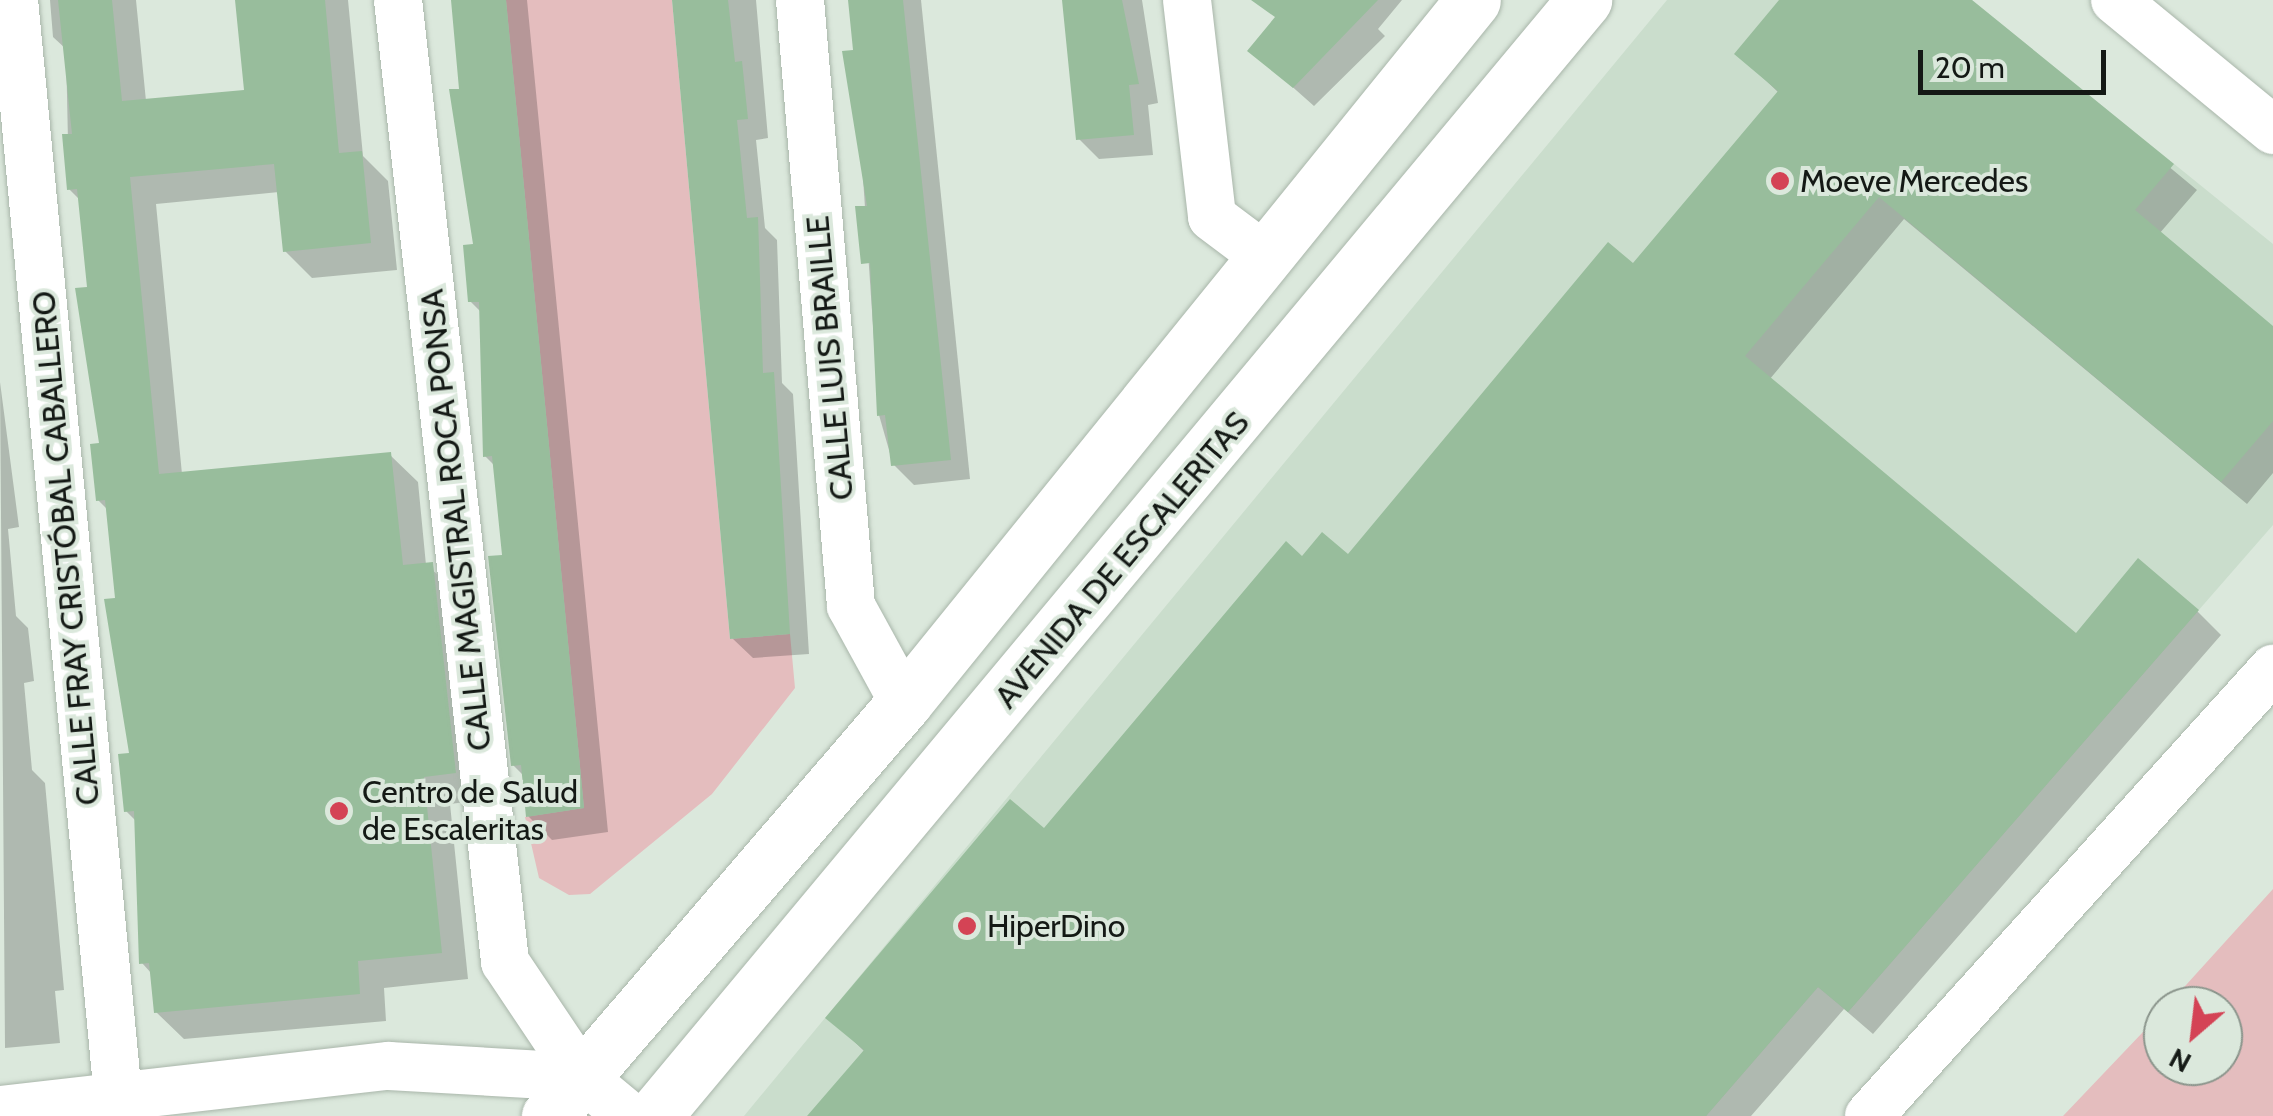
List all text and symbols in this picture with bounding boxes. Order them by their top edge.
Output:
scale bar [1923,30,2110,92]
text: 20 m [1935,49,2005,86]
place label: Moeve Mercedes [1800,162,2028,200]
marker: Moeve Mercedes [1769,170,1791,192]
street label: CALLE LUIS BRAILLE [798,214,862,502]
street label: CALLE MAGISTRAL ROCA PONSA [413,287,499,753]
street label: CALLE FRAY CRISTÓBAL CABALLERO [24,289,108,807]
street label: AVENIDA DE ESCALERITAS [987,404,1257,716]
place label: Centro de Salud de Escaleritas [362,774,578,849]
marker: Centro de Salud de Escaleritas [326,798,352,824]
place label: HiperDino [987,907,1125,945]
marker: HiperDino [956,915,978,937]
north arrow [2143,986,2243,1086]
text: N [2163,1041,2197,1080]

